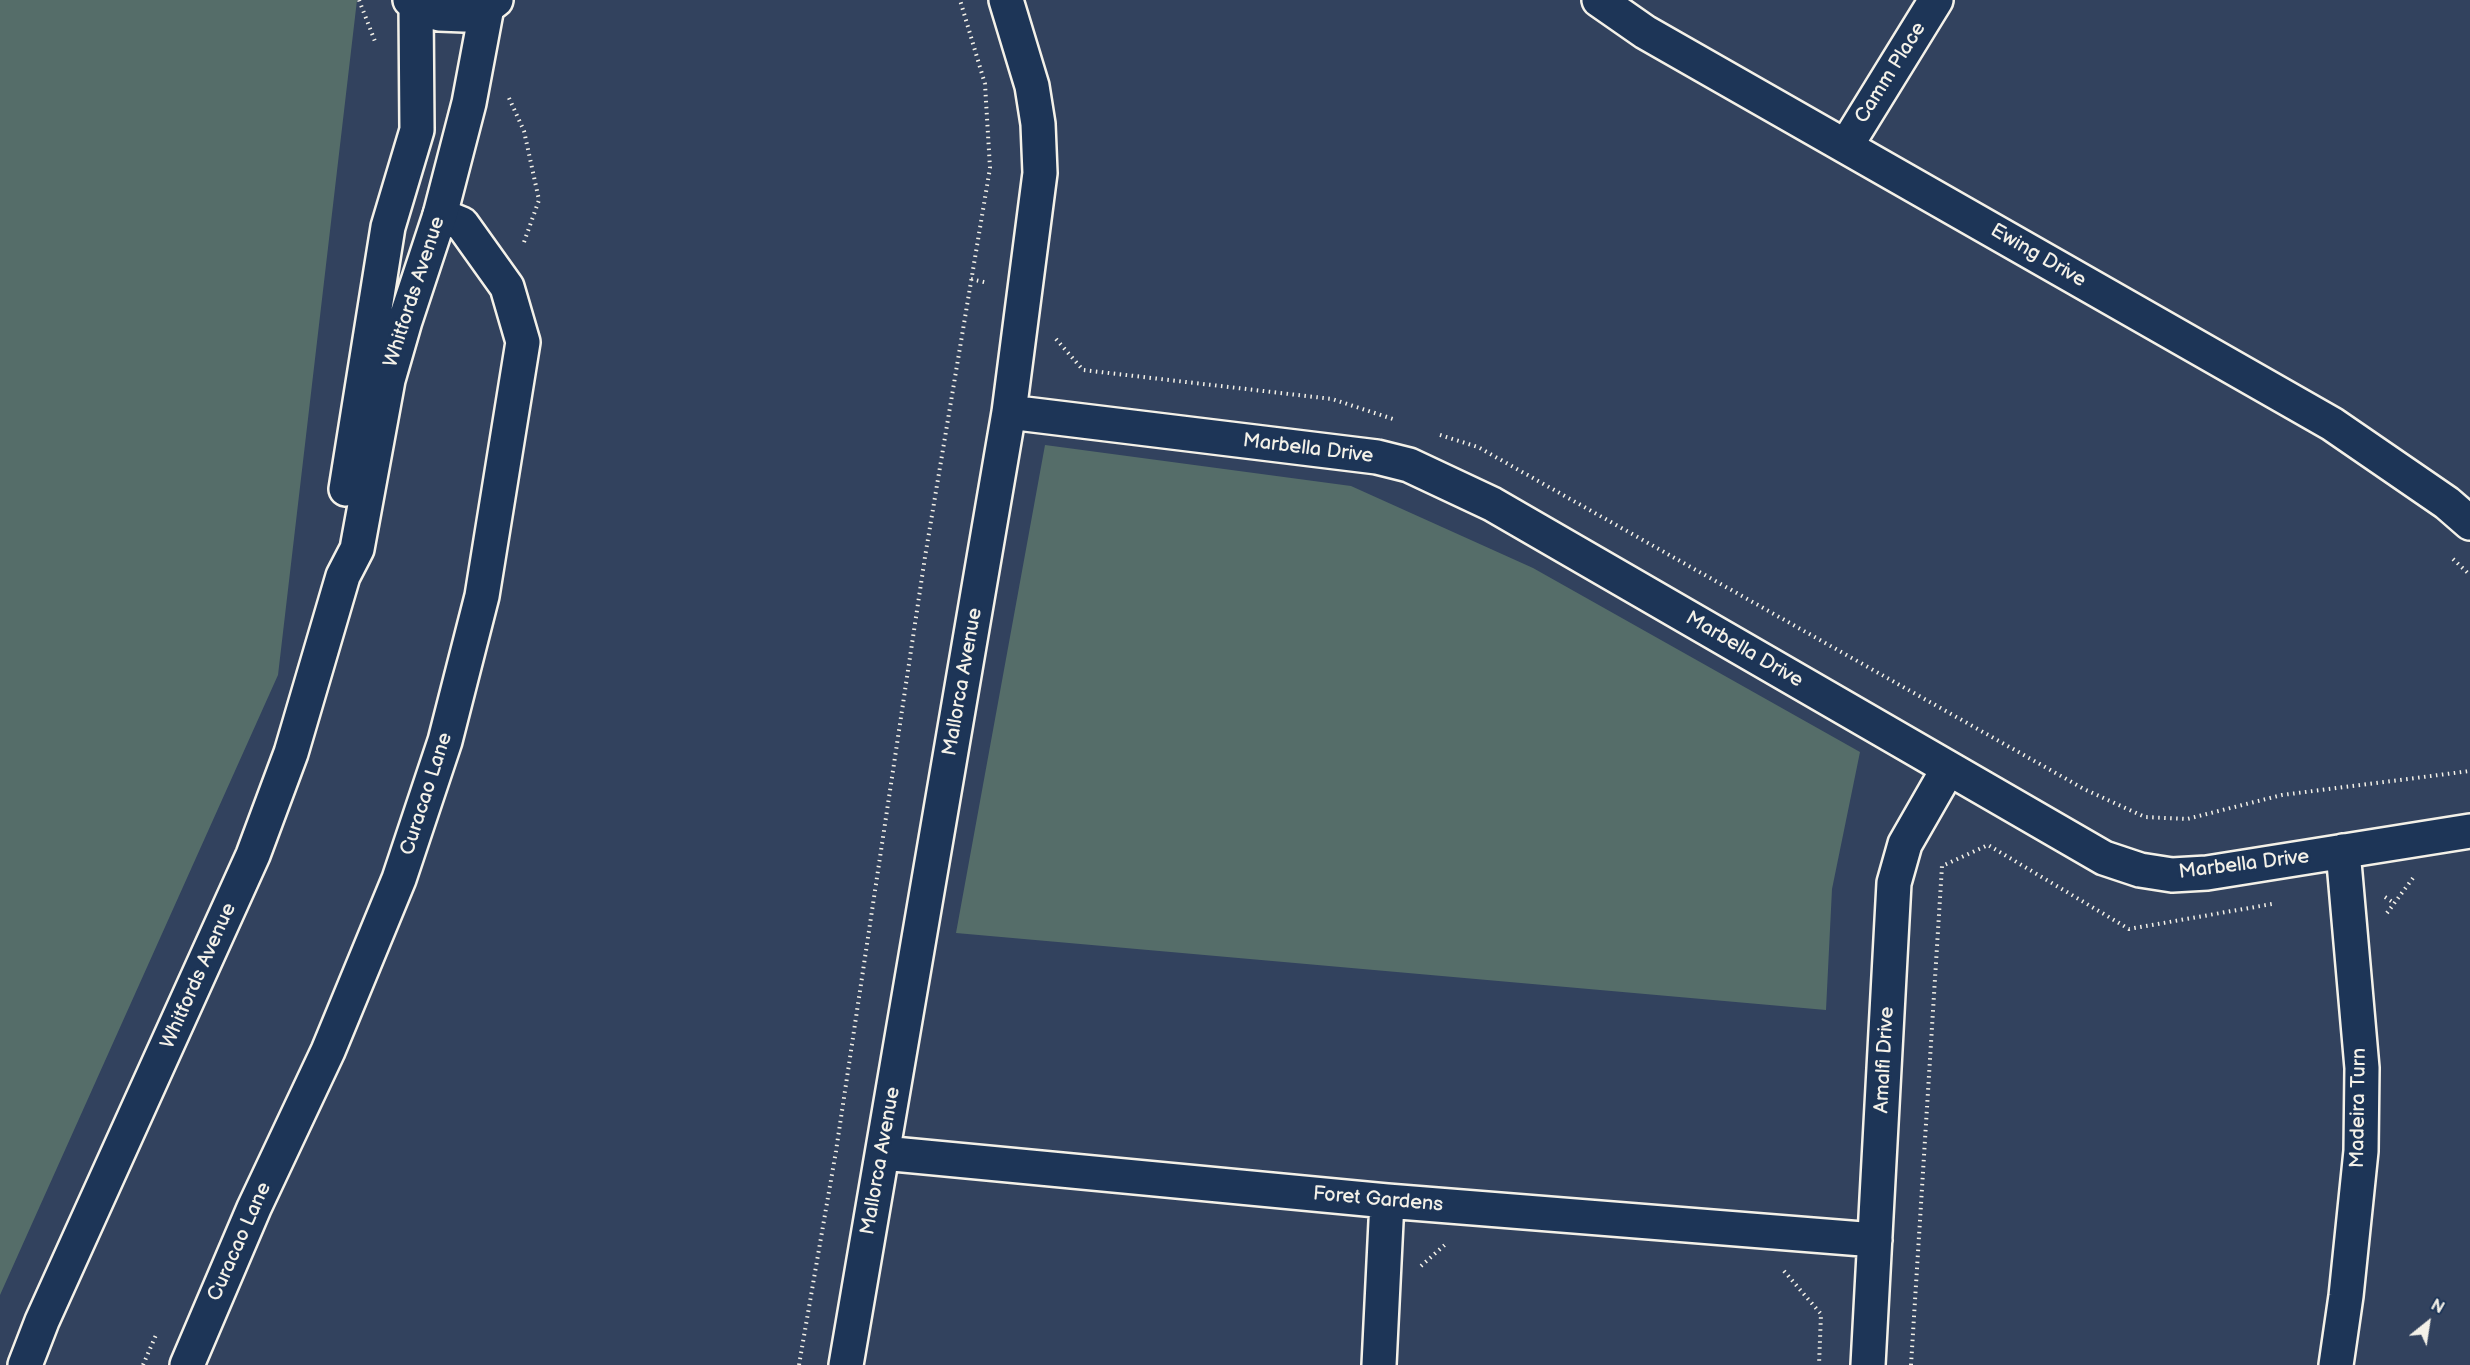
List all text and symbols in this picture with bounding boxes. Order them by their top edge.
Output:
street label: Camm Place [1850,18,1932,128]
street label: Whitfords Avenue [379,214,451,370]
street label: Ewing Drive [1986,219,2090,293]
street label: Marbella Drive [1241,429,1375,469]
street label: Mallorca Avenue [938,606,988,758]
street label: Marbella Drive [1681,607,1807,693]
street label: Curacao Lane [396,730,458,858]
street label: Marbella Drive [2177,845,2311,885]
street label: Whitfords Avenue [156,899,242,1053]
street label: Amalfi Drive [1870,1006,1900,1114]
street label: Madeira Turn [2346,1048,2372,1168]
street label: Mallorca Avenue [856,1085,906,1237]
street label: Curacao Lane [203,1179,277,1305]
street label: Foret Gardens [1312,1182,1444,1218]
north arrow [2398,1293,2458,1353]
text: N [2427,1296,2447,1318]

